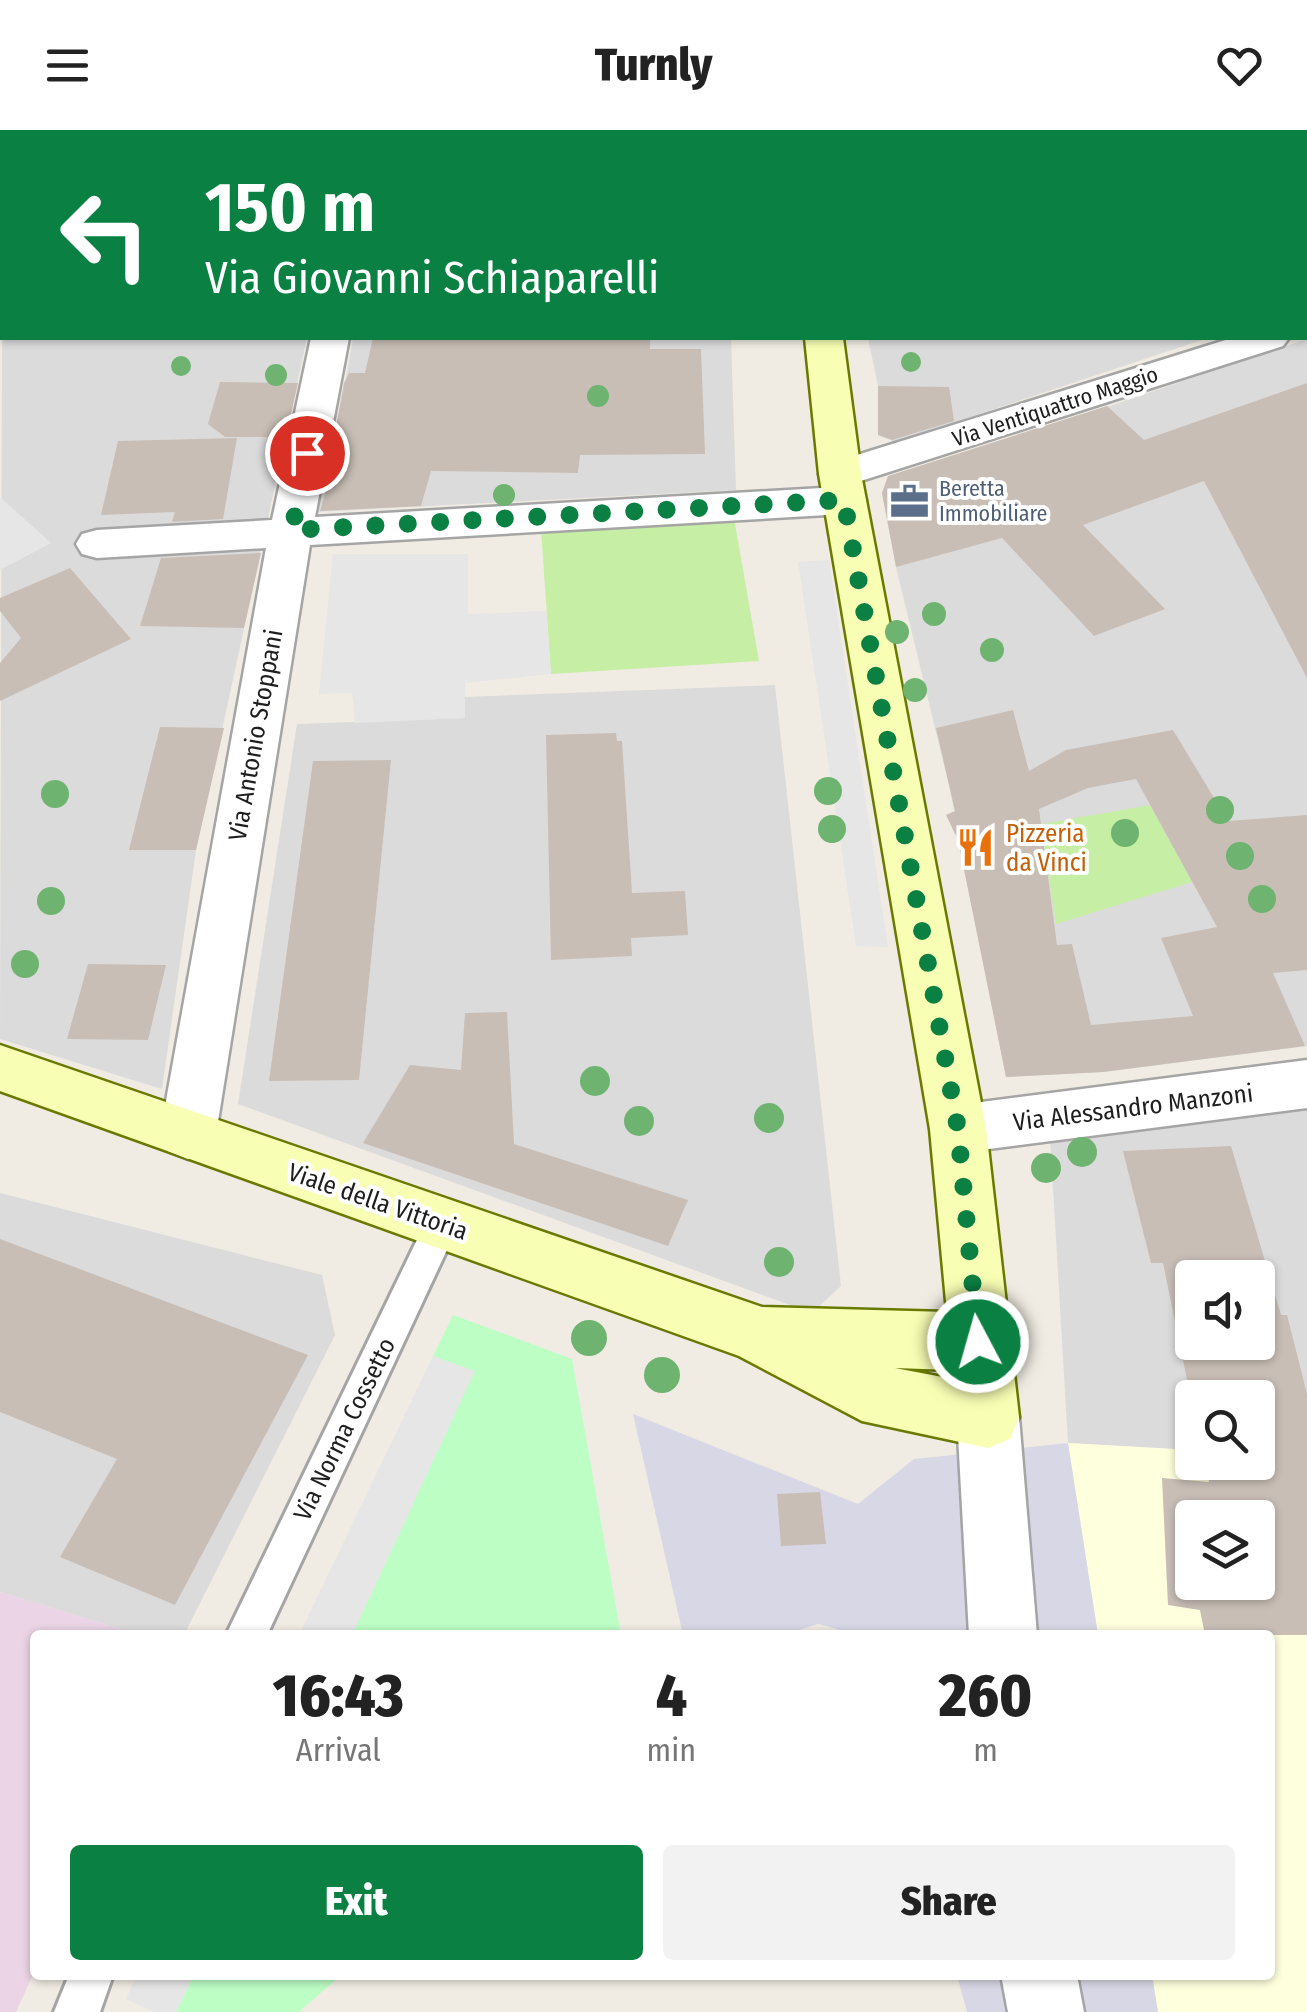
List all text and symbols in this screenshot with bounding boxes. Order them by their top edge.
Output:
icon: menu [40,38,95,93]
text: Turnly [595,38,712,92]
icon: heart [1212,38,1267,93]
text: 150 m [205,166,375,250]
icon: left [40,170,170,300]
text: Via Giovanni Schiaparelli [205,251,659,305]
street label: Via Ventiquattro Maggio [949,360,1161,453]
pin [265,411,350,496]
icon: arrive [280,426,335,481]
place label: Beretta Immobiliare [939,475,1047,527]
office icon: Beretta Immobiliare [888,480,930,522]
street label: Via Antonio Stoppani [223,627,289,843]
place label: Pizzeria da Vinci [1006,819,1087,878]
restaurant icon: Pizzeria da Vinci [955,826,997,868]
street label: Via Alessandro Manzoni [1011,1078,1255,1138]
street label: Viale della Vittoria [284,1157,471,1247]
map controls [1175,1260,1275,1600]
button: sound [1175,1260,1275,1360]
position arrow [926,1290,1030,1394]
street label: Via Norma Cossetto [288,1333,402,1526]
button: search [1175,1380,1275,1480]
button: layers [1175,1500,1275,1600]
text: 16:43 [273,1660,404,1732]
text: 4 [656,1660,687,1732]
text: 260 [939,1660,1032,1732]
text: Arrival [296,1731,381,1769]
text: min [647,1731,696,1769]
text: m [973,1731,998,1769]
button: Exit [70,1845,643,1960]
button: Share [663,1845,1235,1960]

